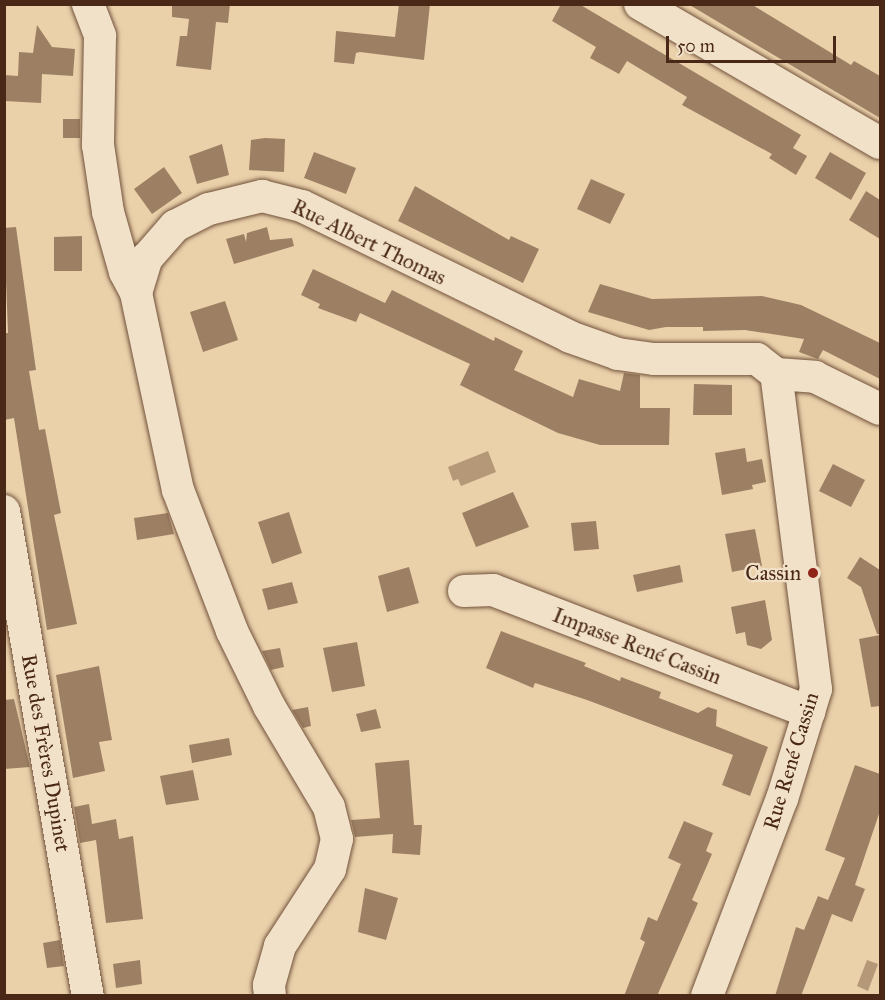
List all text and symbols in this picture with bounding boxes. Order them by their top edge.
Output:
scale bar [669,24,838,62]
text: 50 m [677,35,715,57]
street label: Rue Albert Thomas [288,194,450,290]
place label: Cassin [745,560,801,586]
marker: Cassin [806,566,820,580]
street label: Impasse René Cassin [549,602,725,690]
street label: Rue des Frères Dupinet [16,652,76,854]
street label: Rue René Cassin [758,689,824,833]

